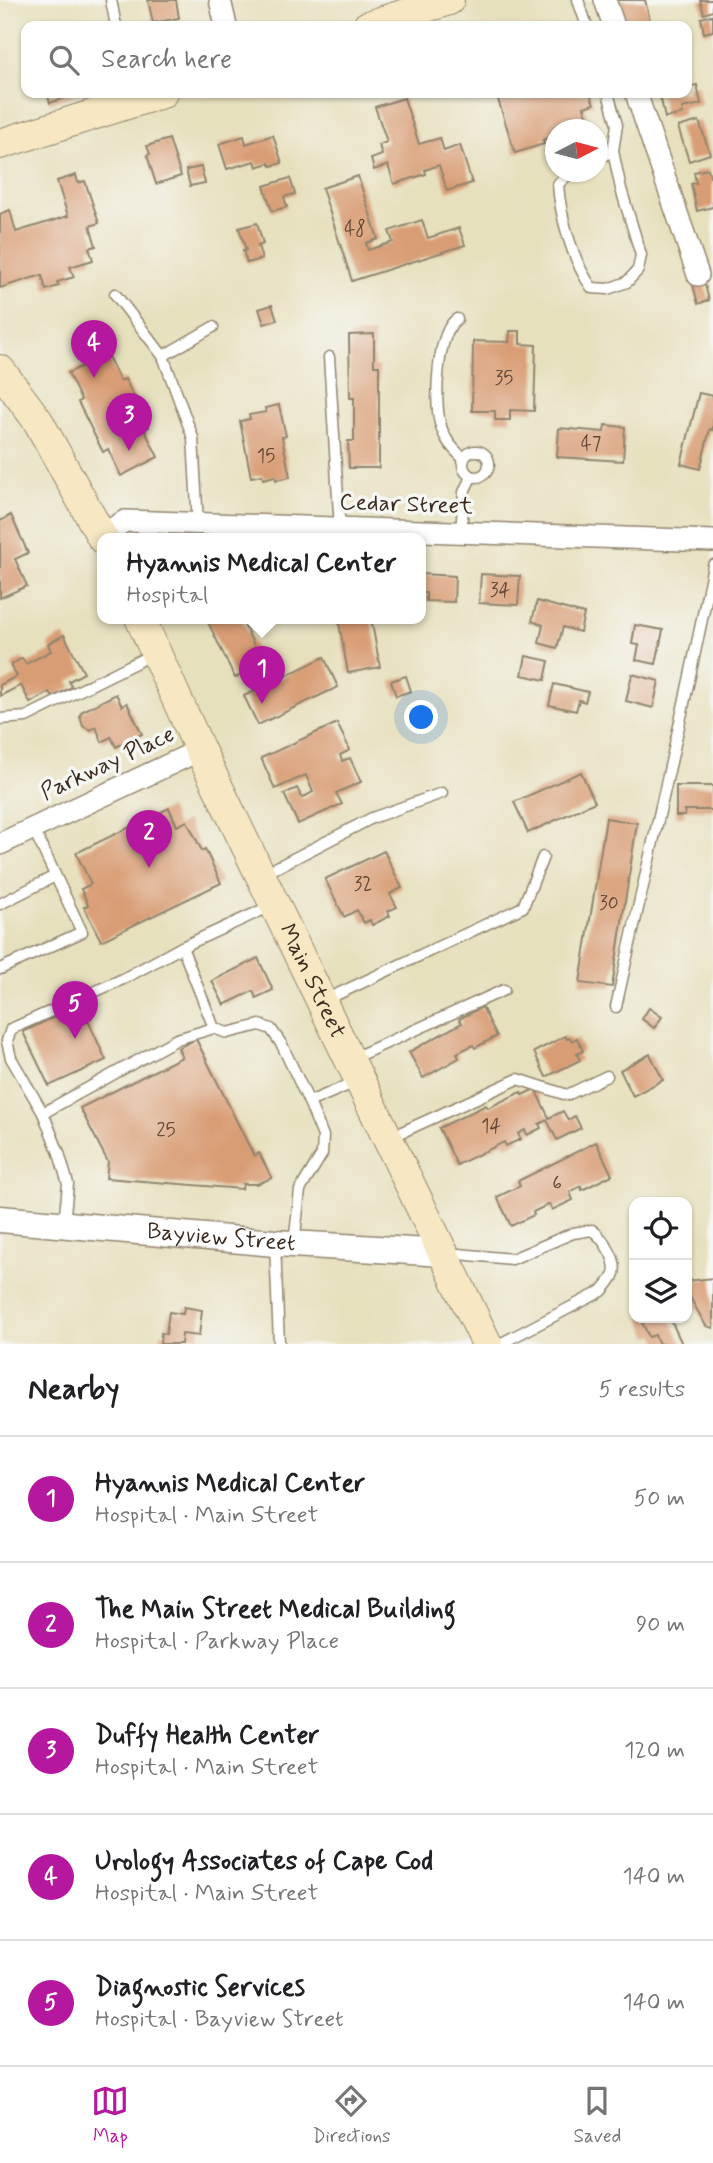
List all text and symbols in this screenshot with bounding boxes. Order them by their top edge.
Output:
search box [21,21,692,98]
icon: search [45,41,83,79]
text: Search here [101,43,232,77]
north arrow [545,119,608,182]
house number: 48 [344,217,366,242]
pin: 4 [71,320,117,378]
house number: 35 [495,366,513,391]
pin: 3 [106,393,152,451]
house number: 47 [581,432,601,457]
house number: 15 [257,444,275,469]
street label: Cedar Street [339,488,474,522]
popup [97,533,426,624]
text: Hyannis Medical Center [126,547,397,581]
house number: 34 [490,578,510,603]
text: Hospital [126,581,208,611]
pin: 1 [239,646,285,704]
your location [404,700,438,734]
street label: Parkway Place [36,720,180,808]
pin: 2 [126,810,172,868]
house number: 32 [354,872,372,897]
house number: 30 [599,891,619,916]
street label: Main Street [271,919,352,1044]
pin: 5 [52,981,98,1039]
house number: 14 [481,1114,501,1139]
house number: 25 [156,1118,176,1143]
house number: 6 [552,1171,562,1196]
map controls [629,1197,692,1323]
button: locate [629,1197,692,1260]
street label: Bayview Street [146,1217,296,1259]
button: layers [629,1260,692,1323]
text: Nearby [28,1370,119,1409]
text: 5 results [599,1375,685,1405]
text: Hyannis Medical Center [95,1467,365,1501]
text: 1 [46,1484,56,1514]
text: 50 m [634,1484,685,1514]
text: Hospital · Main Street [95,1501,318,1531]
text: The Main Street Medical Building [95,1593,456,1627]
text: 2 [45,1610,57,1640]
text: 90 m [636,1610,685,1640]
text: Hospital · Parkway Place [95,1627,339,1657]
text: Duffy Health Center [95,1719,319,1753]
text: 3 [46,1736,56,1766]
text: 120 m [624,1736,685,1766]
text: Hospital · Main Street [95,1753,318,1783]
text: Urology Associates of Cape Cod [95,1845,433,1879]
text: 4 [44,1862,58,1892]
text: 140 m [622,1862,685,1892]
text: Hospital · Main Street [95,1879,318,1909]
text: Diagnostic Services [95,1971,305,2005]
text: 5 [44,1988,58,2018]
text: 140 m [622,1988,685,2018]
text: Hospital · Bayview Street [95,2005,344,2035]
tab: Map [91,2082,129,2149]
tab: Directions [312,2082,391,2149]
tab: Saved [573,2082,621,2149]

